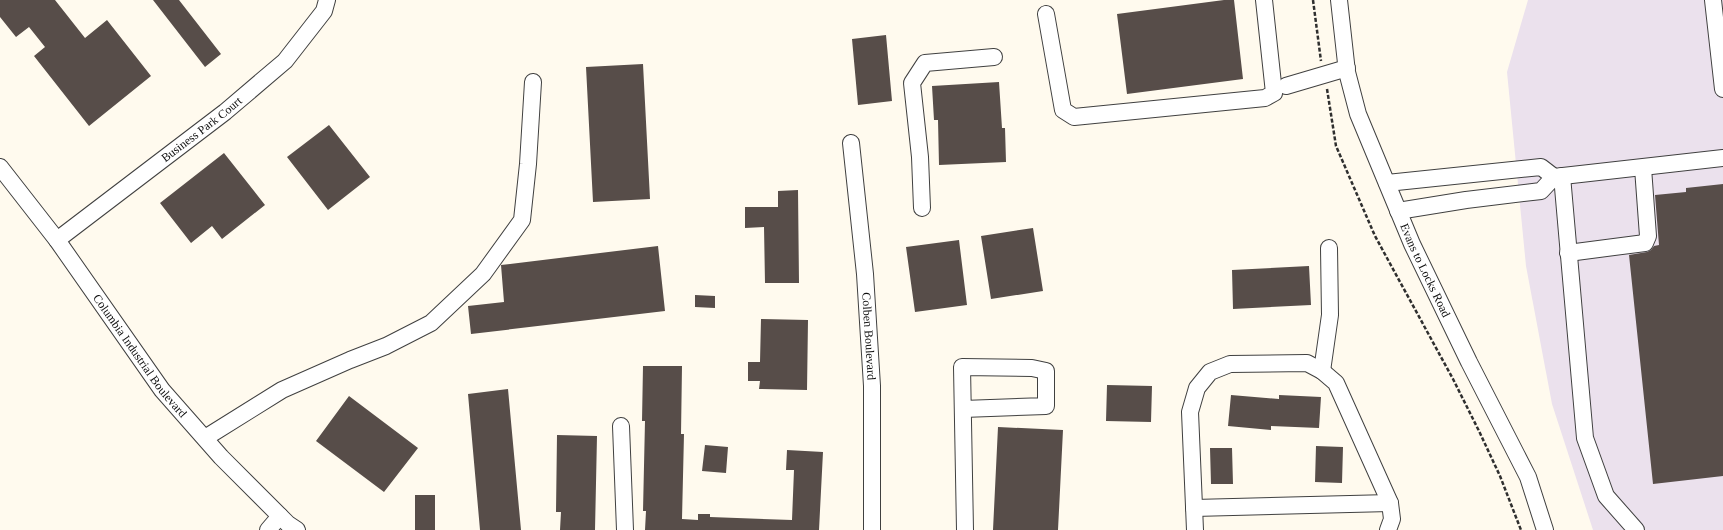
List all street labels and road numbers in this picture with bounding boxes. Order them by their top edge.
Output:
street label: Business Park Court [159,93,245,165]
street label: Evans to Locks Road [1397,221,1453,320]
street label: Columbia Industrial Boulevard [90,291,190,420]
street label: Colben Boulevard [859,292,879,380]

